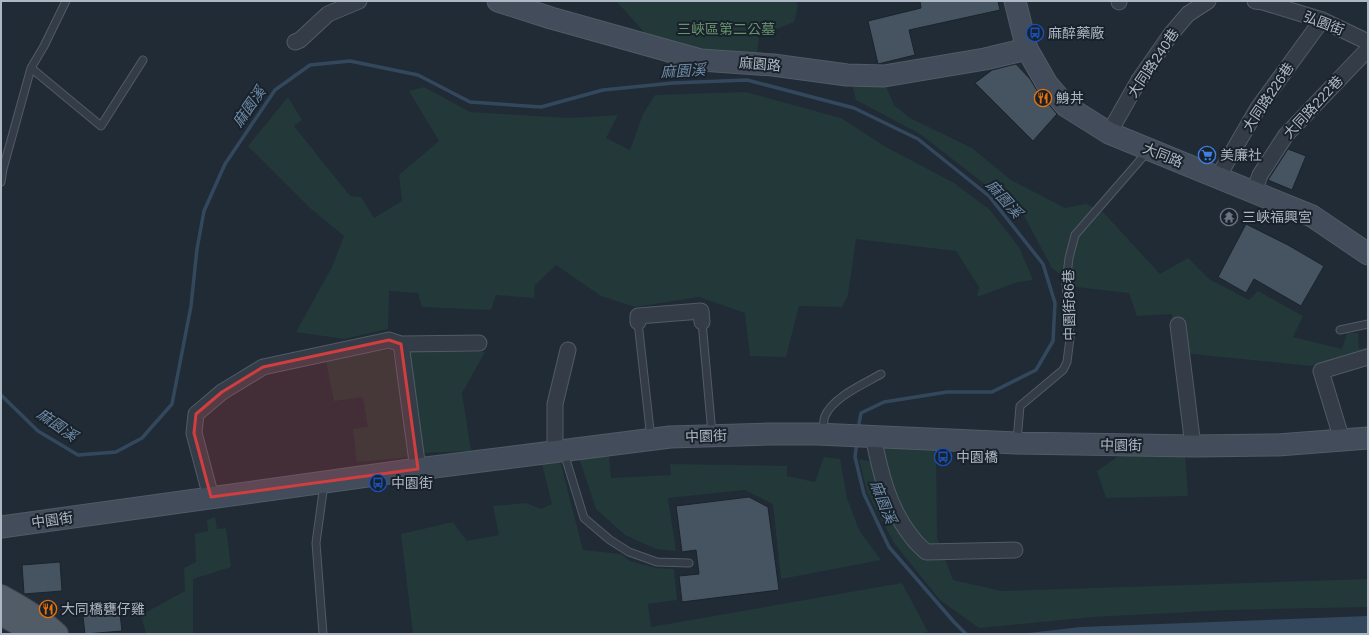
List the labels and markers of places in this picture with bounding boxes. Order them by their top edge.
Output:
bus stop icon: 麻醉藥廠 [1025,23,1045,43]
place label: 麻醉藥廠 [1048,25,1104,41]
restaurant icon: 鯓丼 [1033,88,1053,108]
place label: 鯓丼 [1056,90,1084,106]
supermarket icon: 美廉社 [1197,145,1217,165]
place label: 美廉社 [1220,147,1262,163]
temple icon: 三峽福興宮 [1219,207,1239,227]
place label: 三峽福興宮 [1242,209,1312,225]
bus stop icon: 中園橋 [933,447,953,467]
place label: 中園橋 [956,449,998,465]
bus stop icon: 中園街 [368,473,388,493]
place label: 中園街 [391,475,433,491]
restaurant icon: 大同橋甕仔雞 [38,599,58,619]
place label: 大同橋甕仔雞 [61,601,145,617]

